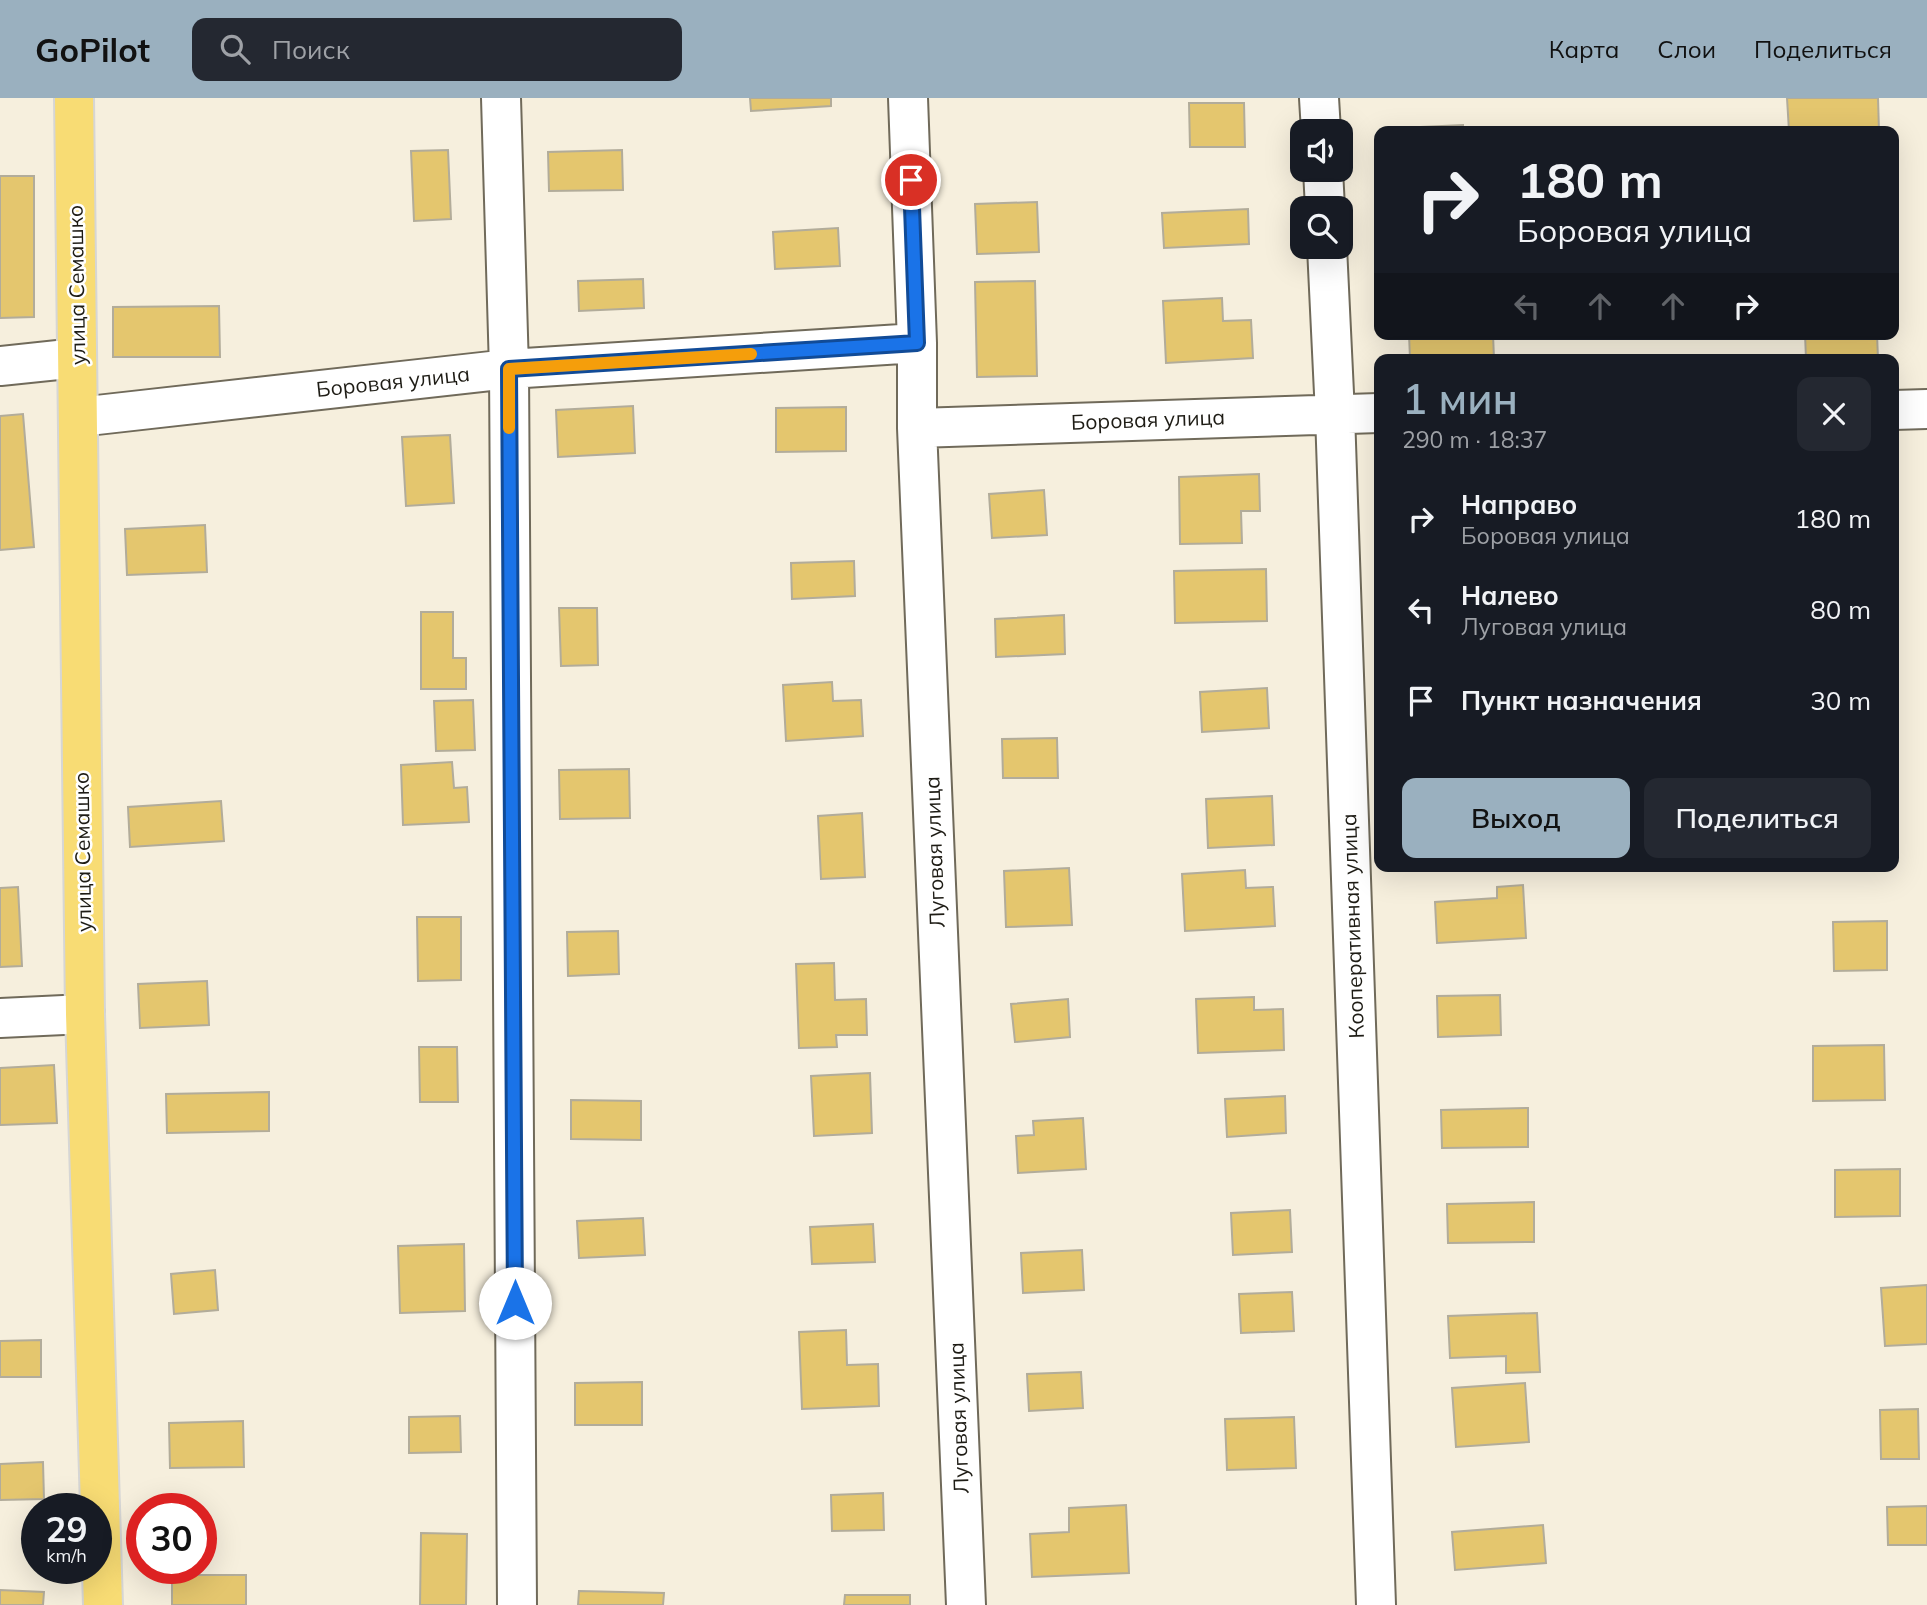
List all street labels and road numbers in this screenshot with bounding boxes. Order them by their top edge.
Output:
street label: улица Семашко [62,205,90,365]
street label: Боровая улица [315,360,471,402]
street label: Боровая улица [1070,403,1225,435]
street label: улица Семашко [68,772,96,932]
street label: Луговая улица [918,776,950,928]
street label: Кооперативная улица [1335,813,1369,1039]
street label: Луговая улица [942,1342,974,1494]

